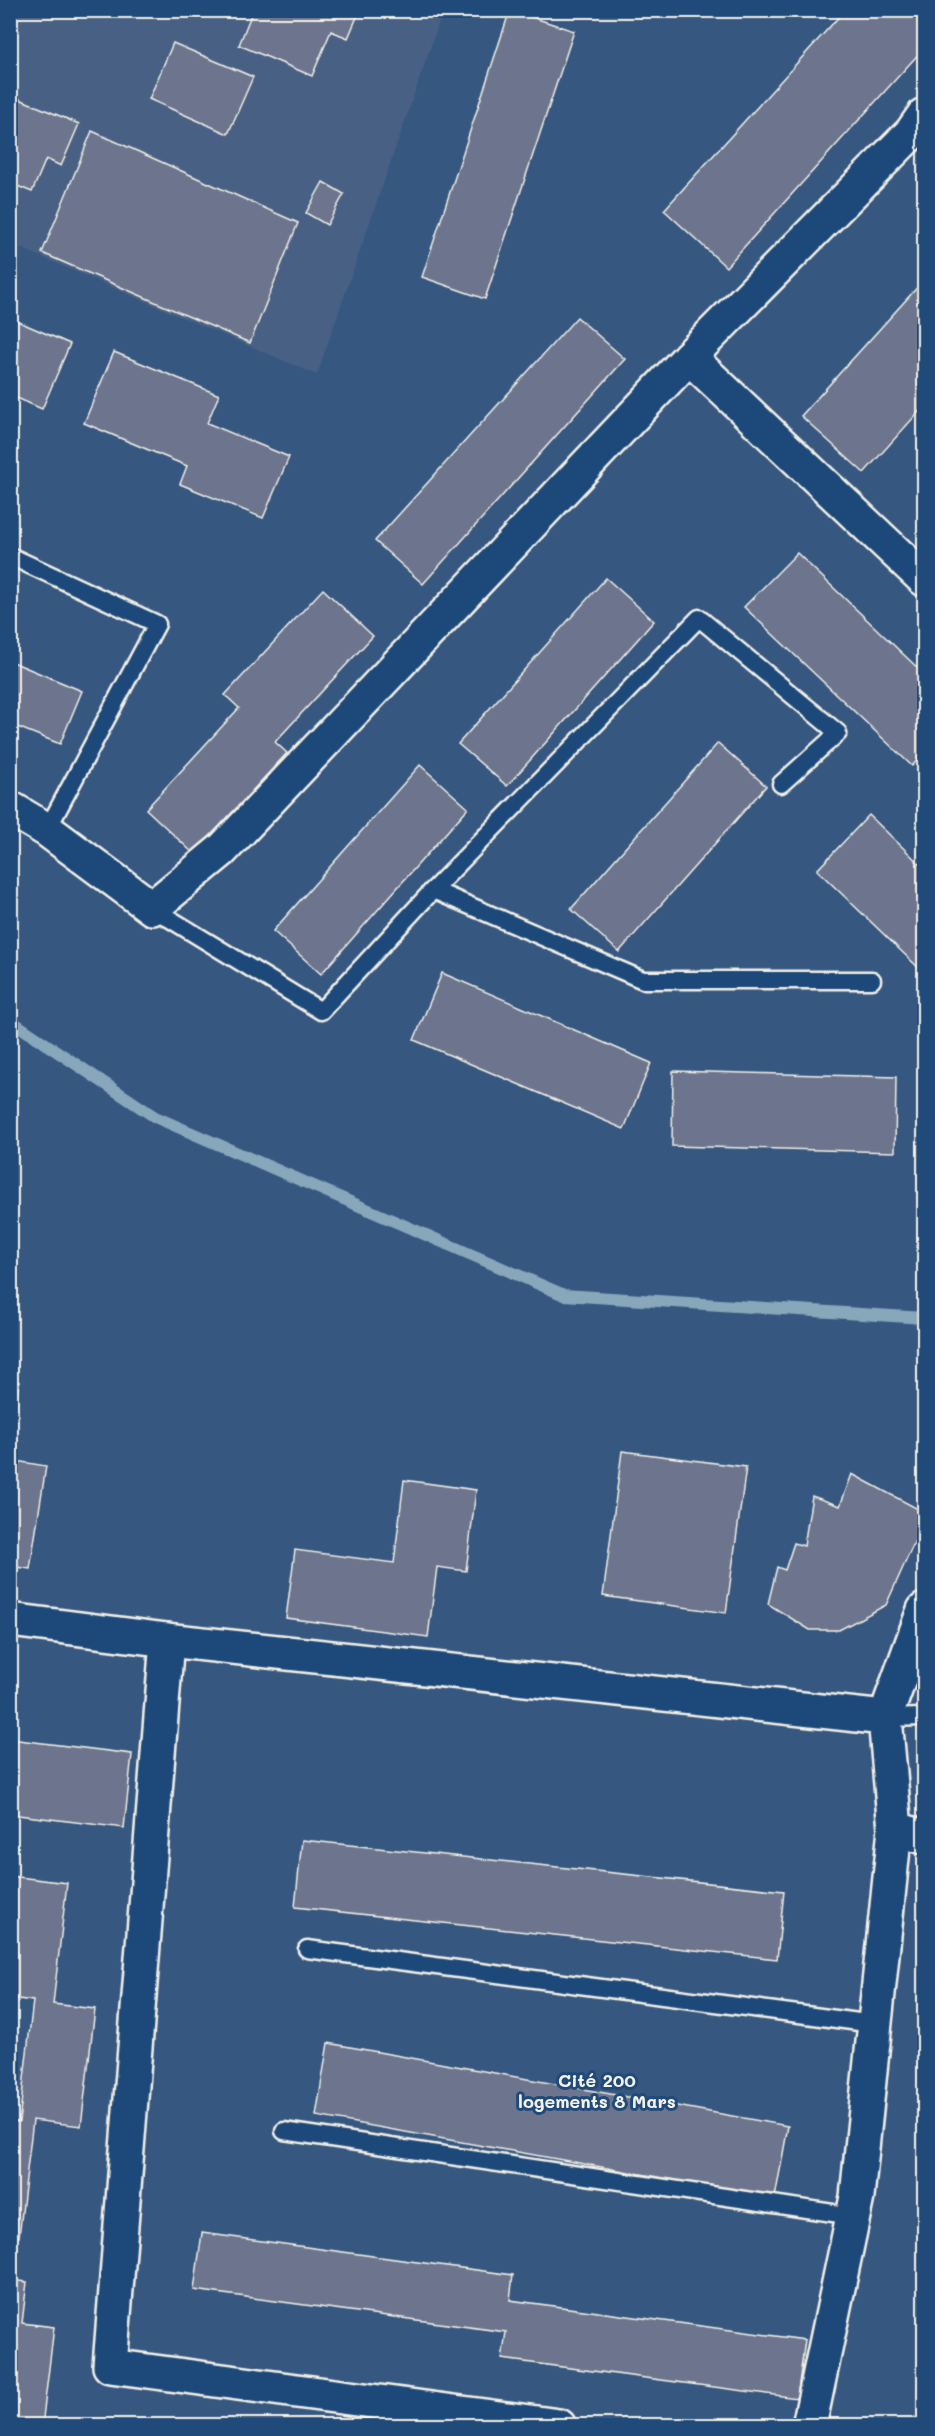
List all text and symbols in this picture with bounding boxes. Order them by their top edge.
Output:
district label: Cité 200 logements 8 Mars [518,2068,676,2113]

